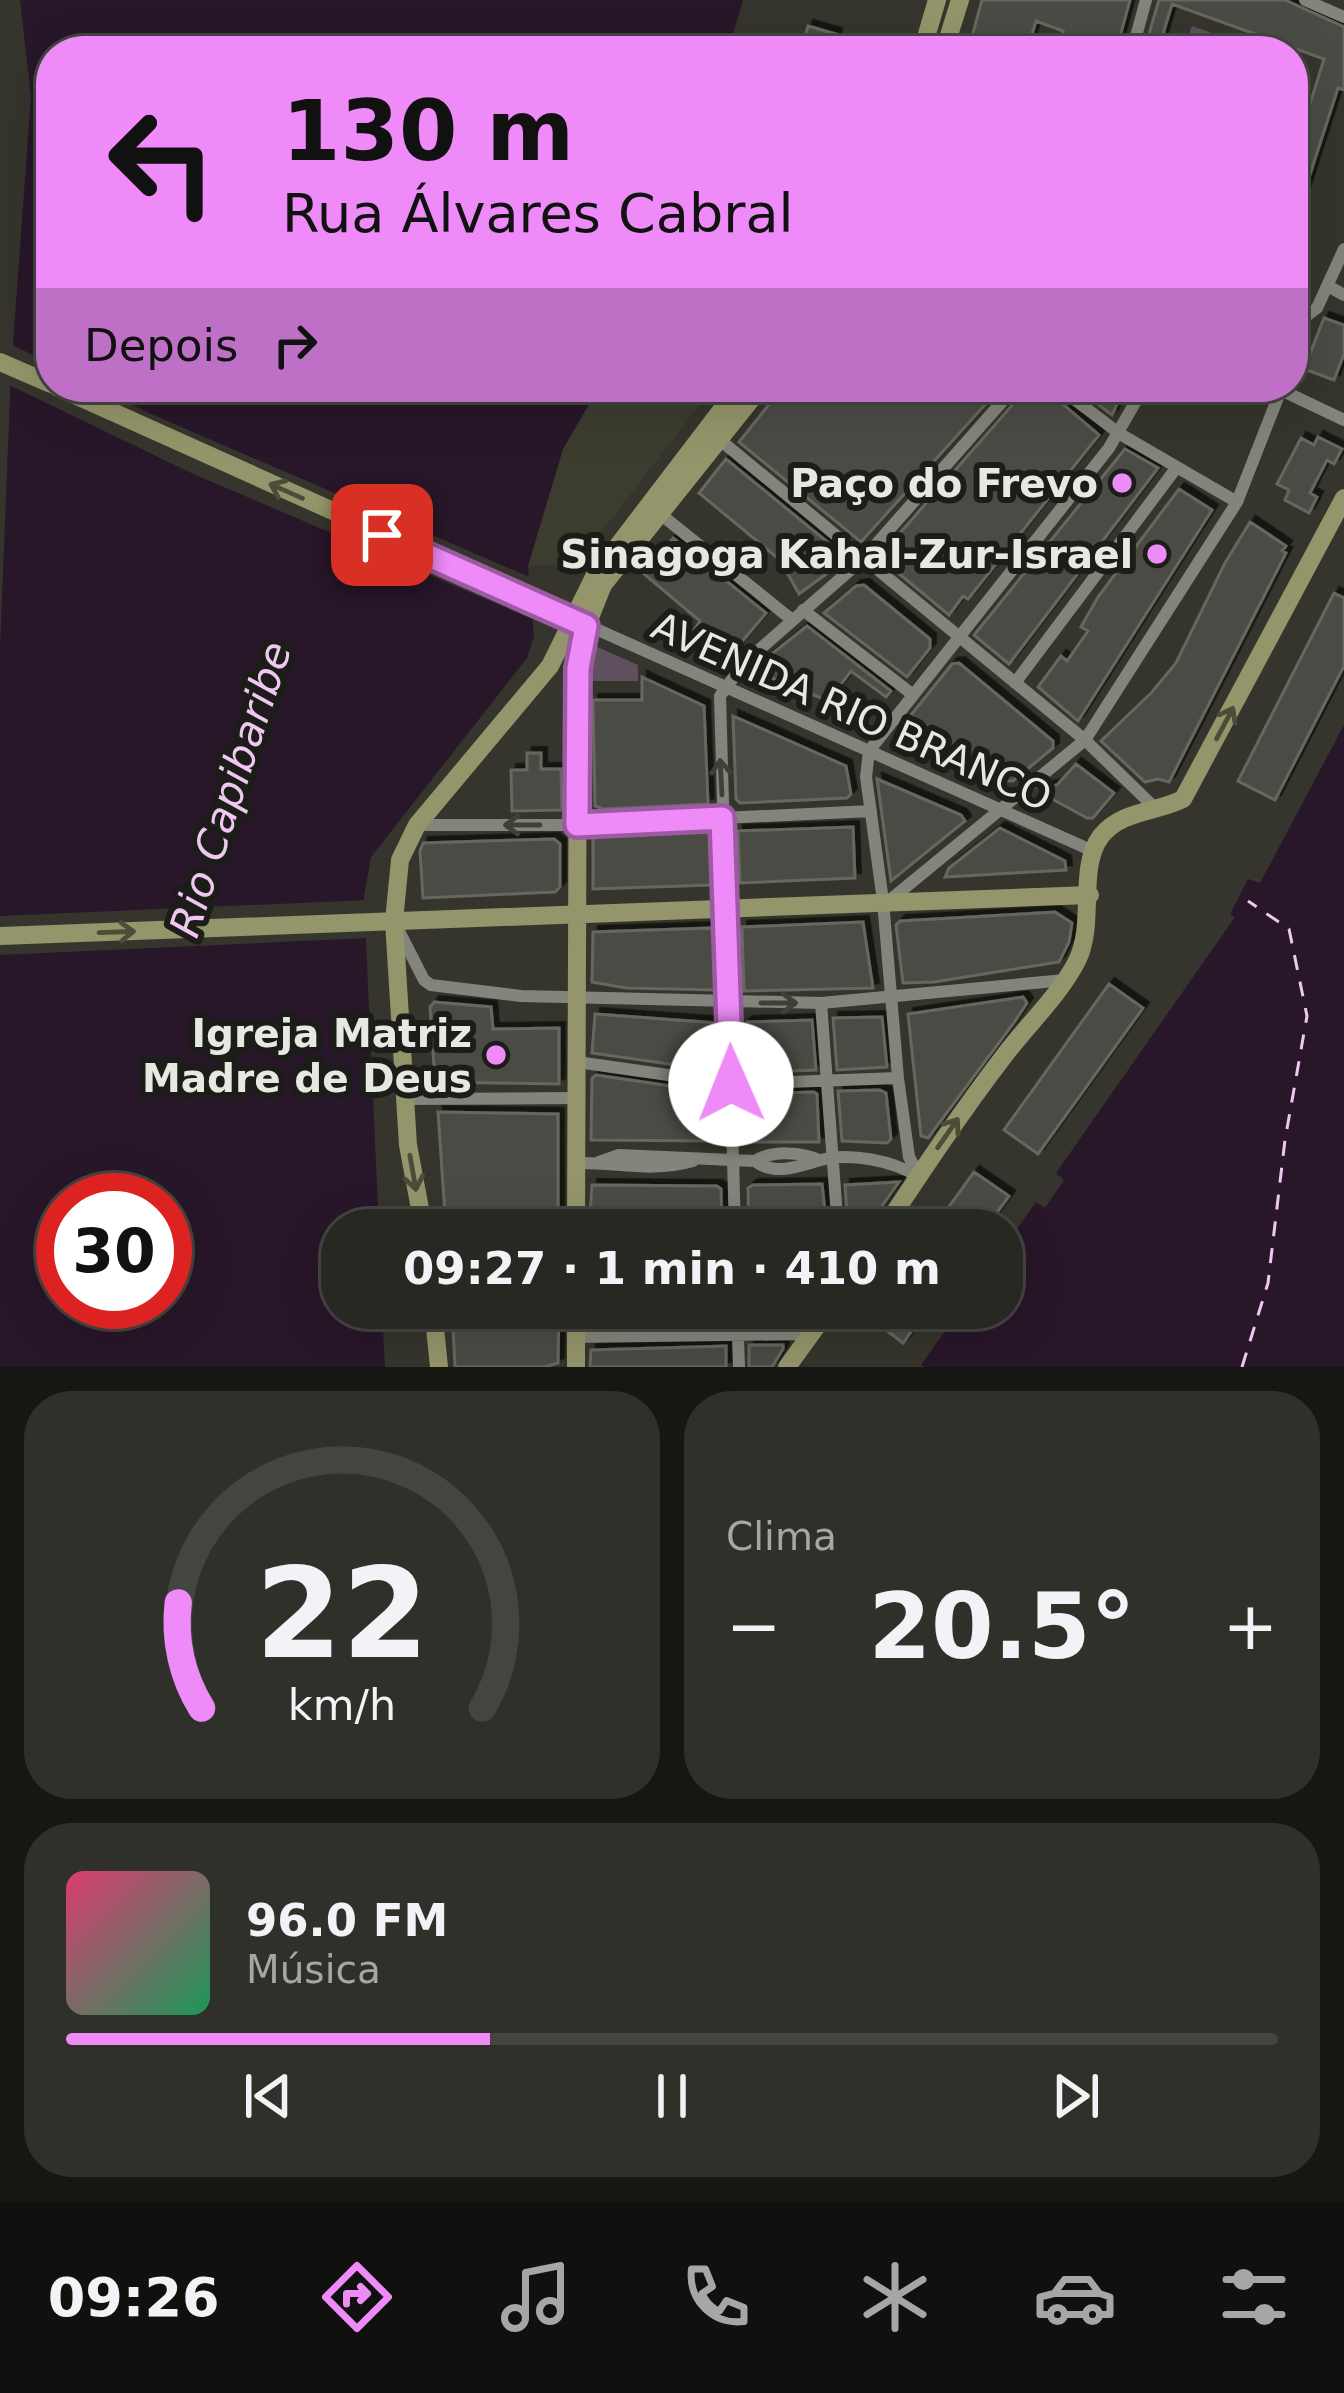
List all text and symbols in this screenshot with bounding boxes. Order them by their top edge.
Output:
text: 130 m [282,82,574,180]
icon: left [84,84,240,240]
text: Rua Álvares Cabral [282,182,793,245]
icon: right [262,312,328,378]
text: Depois [84,319,238,372]
place label: Paço do Frevo [790,461,1098,506]
marker: Paço do Frevo [1109,470,1135,496]
one-way arrow [268,478,304,500]
pin [331,484,433,586]
icon: arrive [349,502,415,568]
place label: Sinagoga Kahal-Zur-Israel [560,532,1133,577]
marker: Sinagoga Kahal-Zur-Israel [1144,541,1170,567]
street label: AVENIDA RIO BRANCO [645,603,1058,820]
water label: Rio Capibaribe [160,636,301,943]
one-way arrow [1214,706,1237,741]
one-way arrow [709,758,732,797]
one-way arrow [503,814,542,836]
one-way arrow [97,920,136,943]
one-way arrow [759,992,798,1014]
place label: Igreja Matriz Madre de Deus [142,1011,472,1101]
position arrow [668,1021,794,1147]
marker: Igreja Matriz Madre de Deus [483,1042,509,1068]
one-way arrow [935,1117,961,1150]
one-way arrow [403,1153,425,1192]
speed limit sign: 30 [36,1173,192,1329]
text: 09:27 · 1 min · 410 m [403,1242,941,1295]
text: Clima [726,1514,837,1559]
text: 22 [255,1541,429,1686]
text: 20.5° [868,1574,1136,1679]
text: − [726,1588,781,1665]
text: + [1223,1588,1278,1665]
text: km/h [288,1680,396,1730]
text: 96.0 FM [246,1894,448,1947]
text: Música [246,1947,381,1992]
icon: previous [235,2063,301,2129]
icon: pause [639,2063,705,2129]
icon: next [1043,2063,1109,2129]
icon: directions [315,2255,399,2339]
icon: music [494,2255,578,2339]
icon: phone [674,2255,758,2339]
icon: climate [853,2255,937,2339]
icon: car [1033,2255,1117,2339]
icon: filters [1212,2255,1296,2339]
text: 09:26 [48,2266,220,2329]

